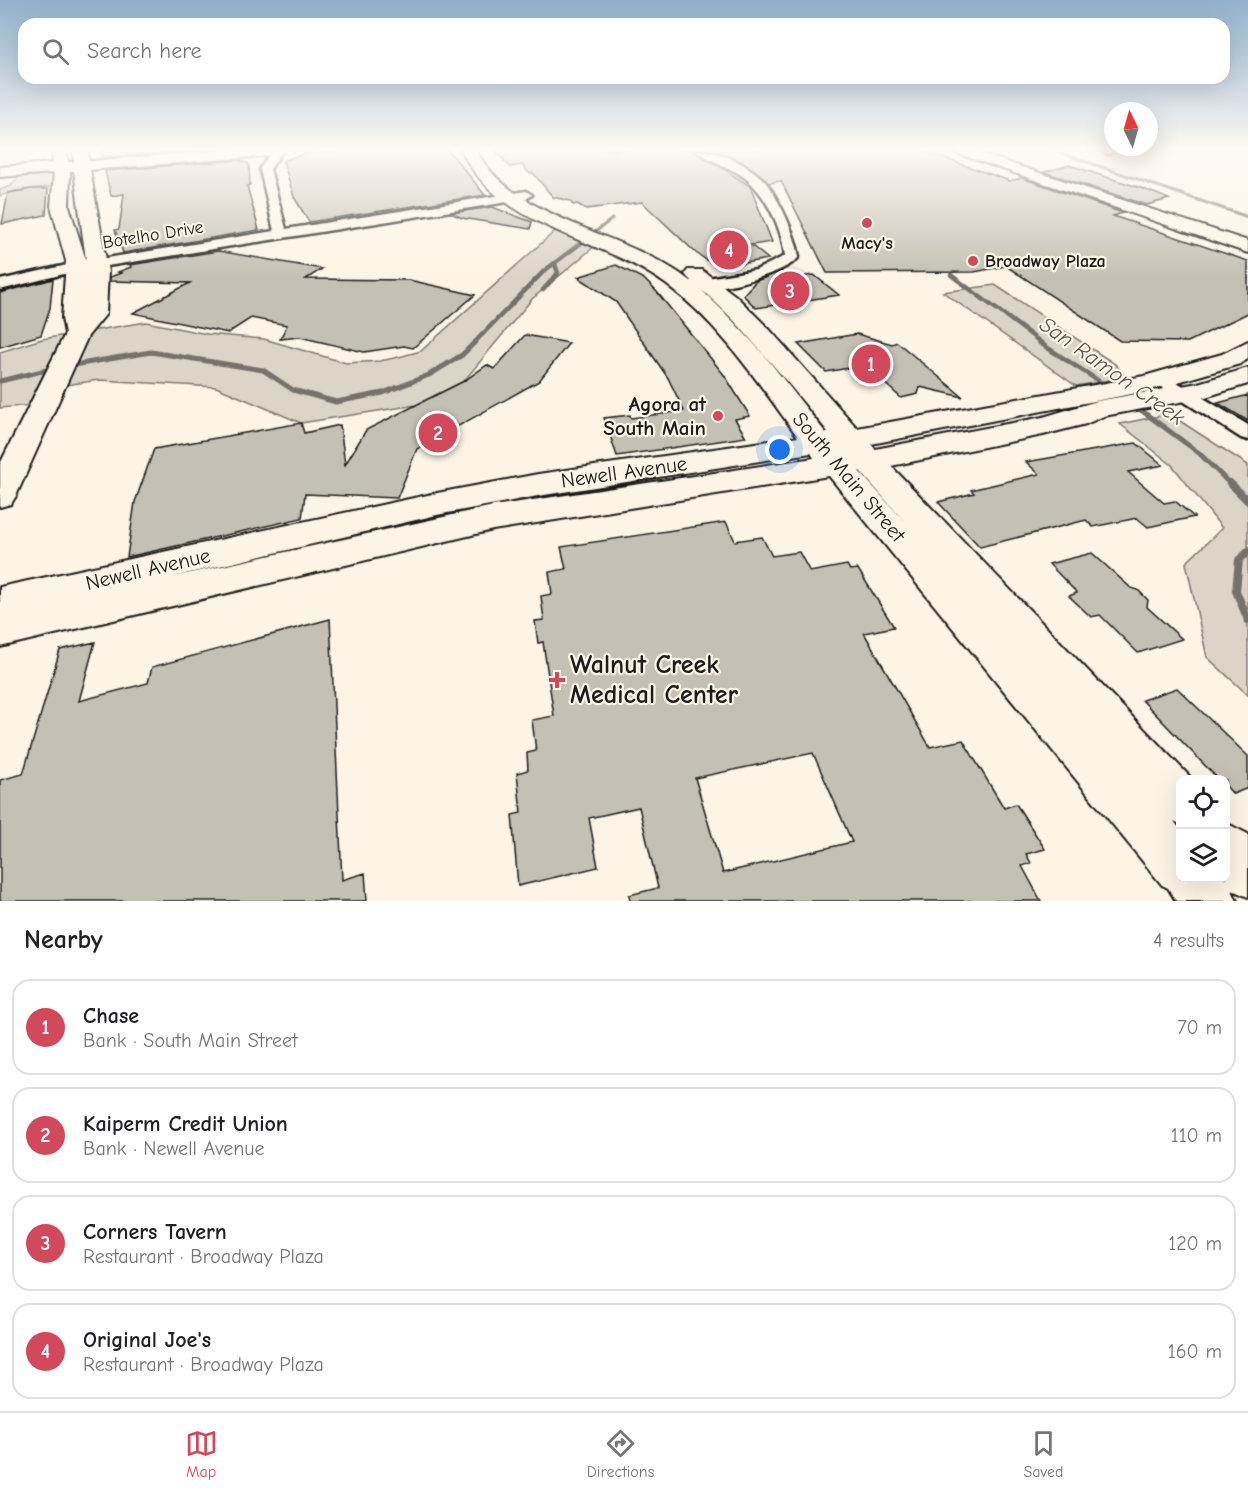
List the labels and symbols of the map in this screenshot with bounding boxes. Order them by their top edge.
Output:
north arrow [1104,102,1158,156]
marker: Macy's [860,216,874,230]
street label: Botelho Drive [101,217,205,253]
pin: 4 [710,228,748,272]
place label: Macy's [841,233,893,254]
place label: Broadway Plaza [985,251,1106,272]
marker: Broadway Plaza [966,254,980,268]
pin: 3 [770,268,810,314]
water label: San Ramon Creek [1034,311,1190,431]
pin: 1 [852,342,890,386]
place label: Agora at South Main [603,392,707,440]
street label: South Main Street [788,407,911,548]
marker: Agora at South Main [711,409,725,423]
pin: 2 [418,410,458,456]
your location [765,435,794,464]
street label: Newell Avenue [559,451,689,493]
street label: Newell Avenue [83,543,213,595]
place label: Walnut Creek Medical Center [570,650,739,710]
marker: Walnut Creek Medical Center [548,671,566,689]

